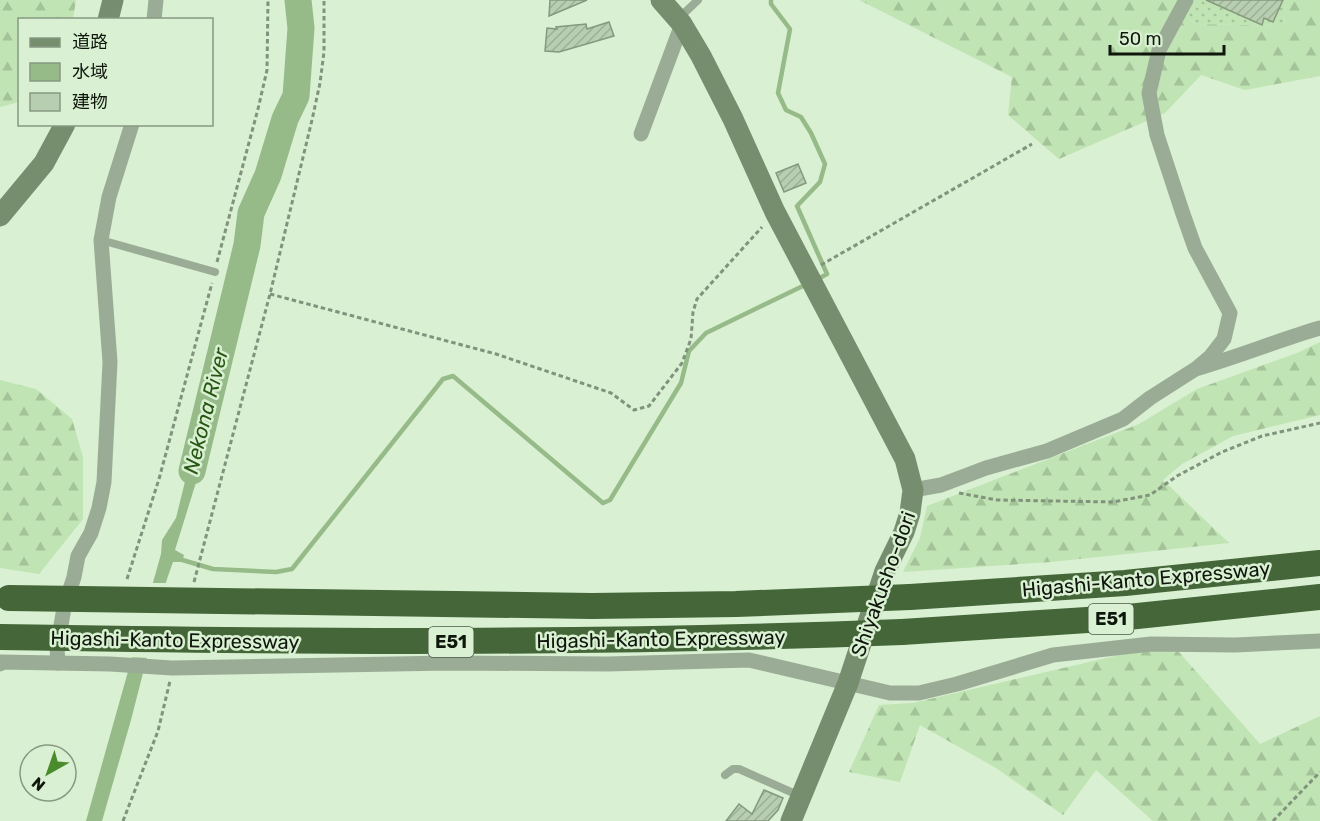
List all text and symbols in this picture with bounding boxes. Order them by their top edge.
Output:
legend [18,18,213,126]
scale bar [1110,18,1224,56]
text: 50 m [1119,28,1162,50]
text: 道路 [72,31,108,53]
text: 水域 [72,61,108,83]
text: 建物 [72,91,108,113]
water label: Nekona River [178,344,233,476]
street label: Shiyakusho-dori [846,508,920,660]
street label: Higashi-Kanto Expressway [1021,556,1271,602]
road number: E51 [1088,604,1134,634]
street label: Higashi-Kanto Expressway [536,625,786,653]
street label: Higashi-Kanto Expressway [50,626,300,654]
road number: E51 [428,627,474,657]
north arrow [18,743,78,803]
text: N [28,773,49,795]

